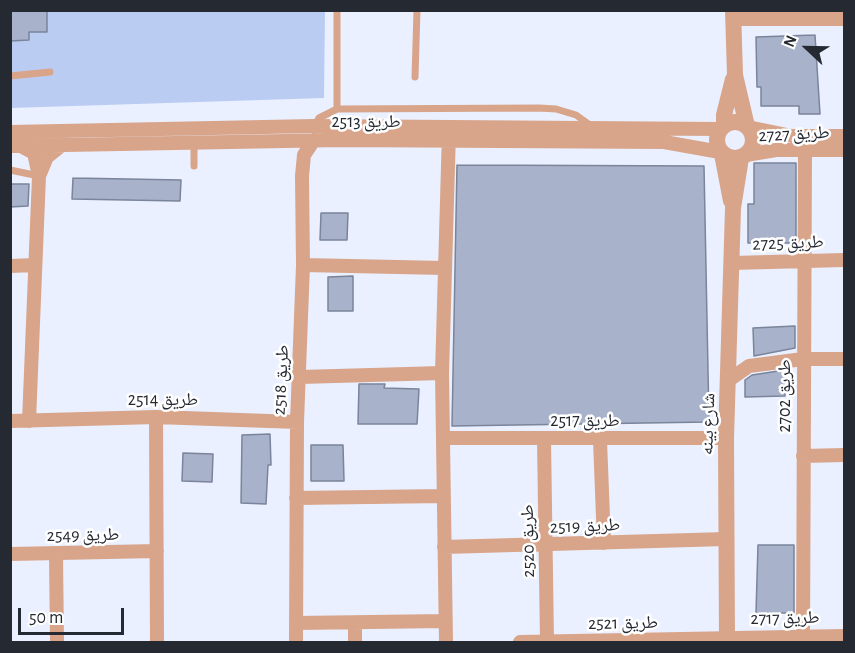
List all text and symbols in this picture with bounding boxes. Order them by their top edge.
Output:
north arrow [777,18,837,78]
text: N [781,33,800,49]
street label: طريق 2513 [331,111,401,133]
street label: طريق 2727 [758,121,830,147]
street label: طريق 2725 [752,231,824,255]
street label: طريق 2518 [268,344,294,416]
street label: طريق 2702 [774,359,796,433]
street label: طريق 2514 [128,389,198,411]
street label: شارع بينه [696,393,720,455]
street label: طريق 2517 [550,410,620,432]
street label: طريق 2520 [517,504,539,578]
street label: طريق 2519 [550,514,620,538]
street label: طريق 2549 [46,524,120,546]
scale bar [21,596,128,634]
street label: طريق 2717 [750,607,820,629]
text: 50 m [29,609,63,627]
street label: طريق 2521 [588,612,658,634]

